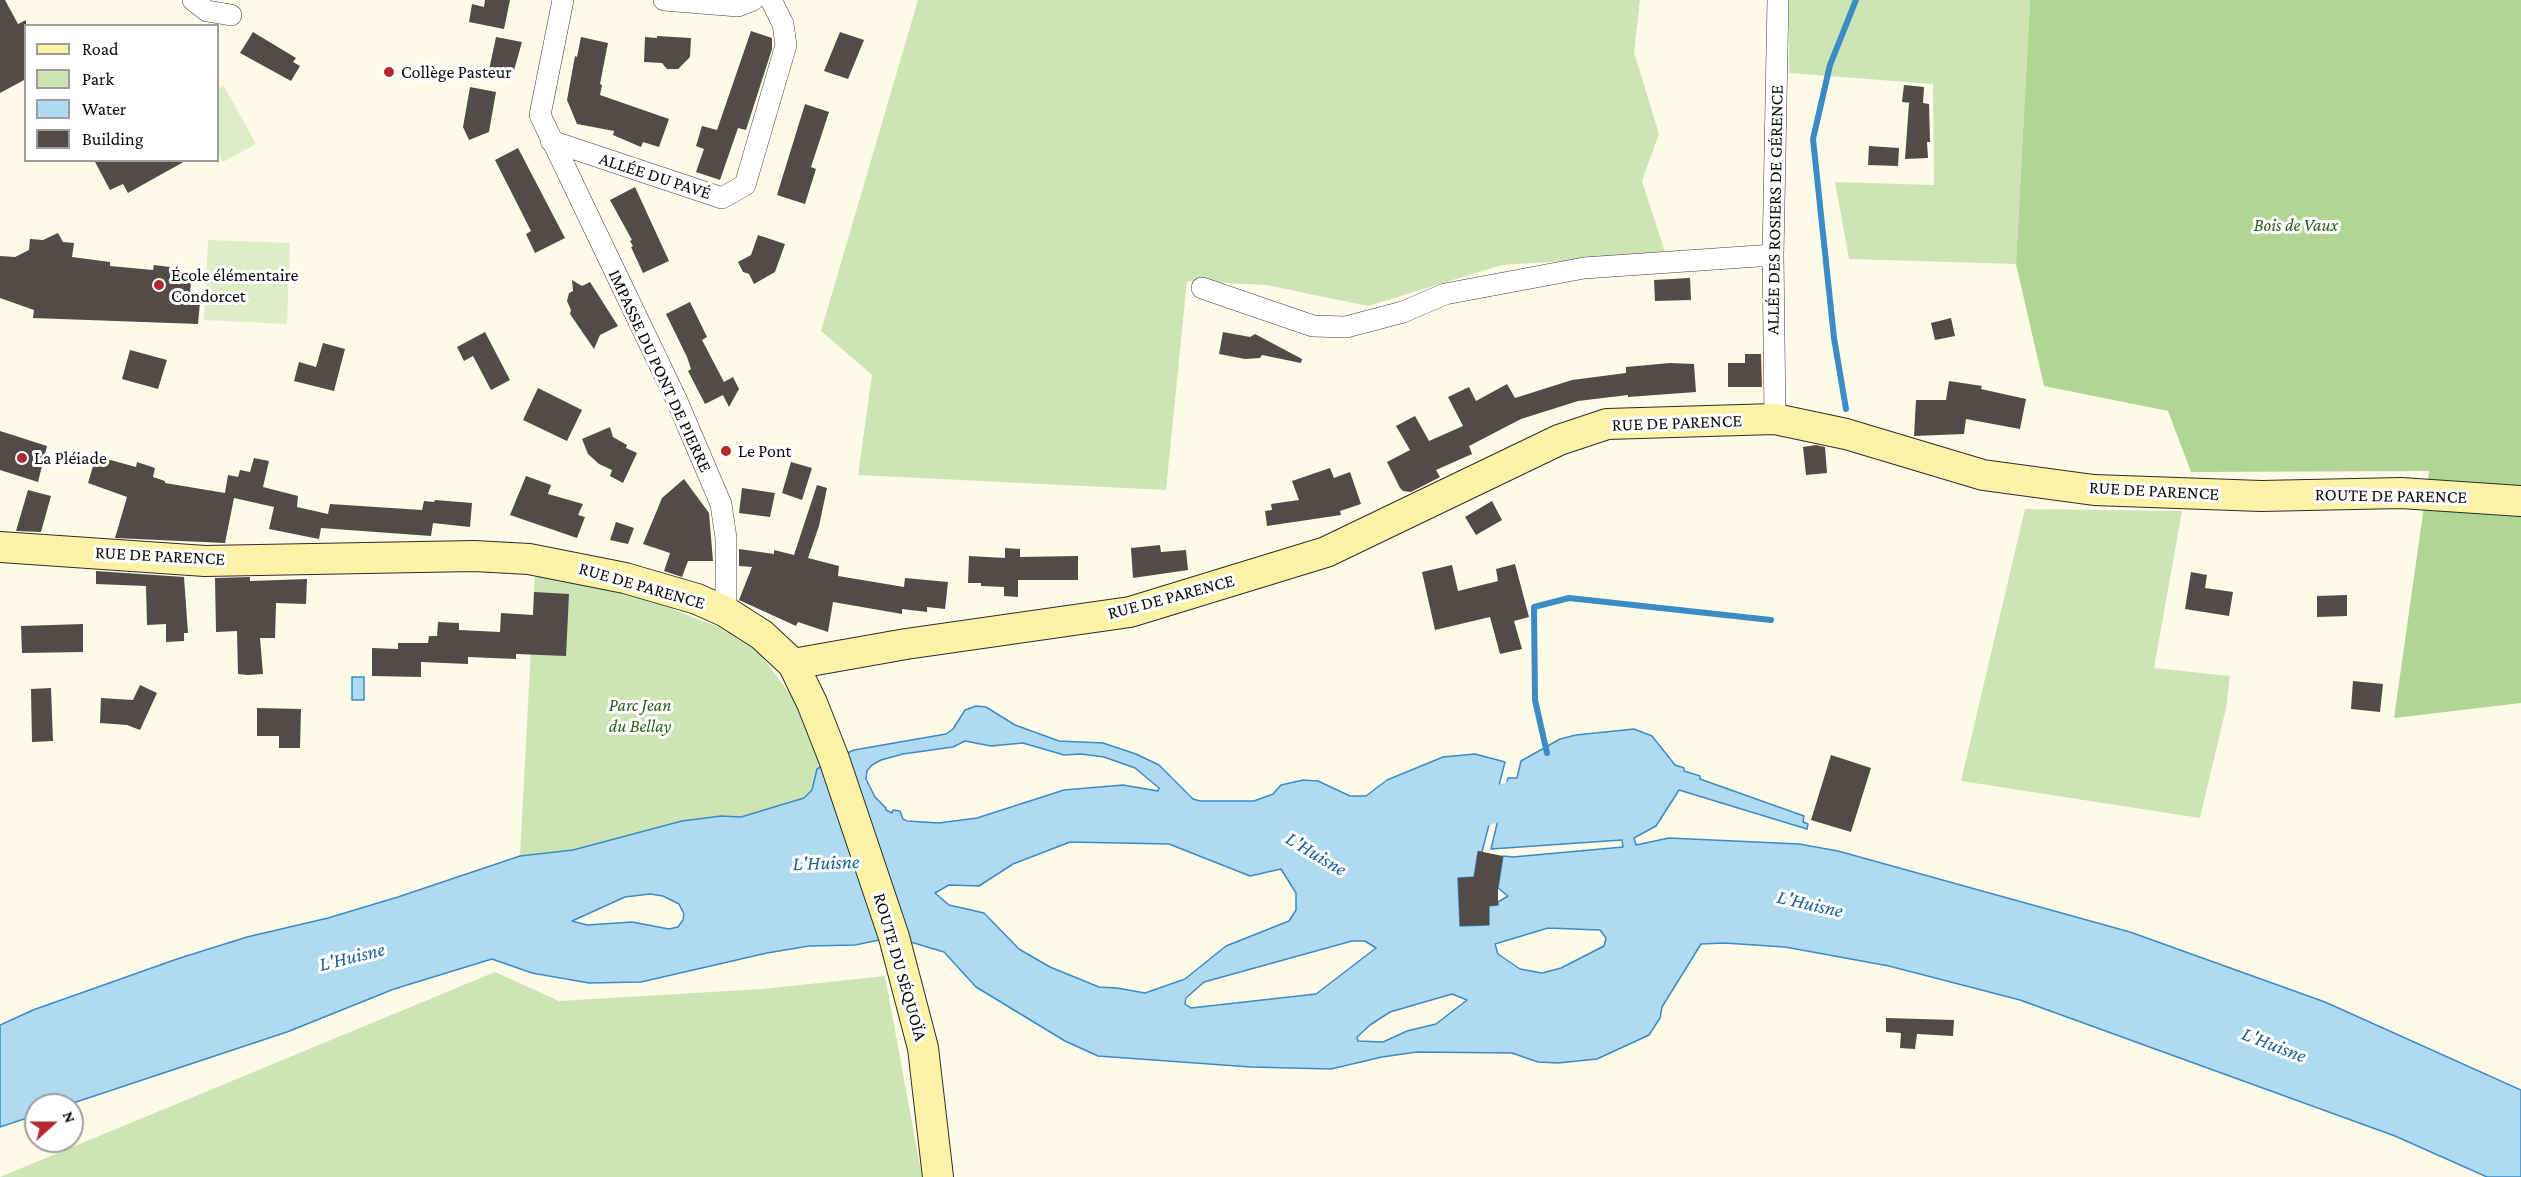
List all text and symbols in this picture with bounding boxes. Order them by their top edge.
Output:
legend [24,24,219,162]
text: Road [82,39,119,59]
place label: Collège Pasteur [401,61,512,83]
marker: Collège Pasteur [382,65,396,79]
text: Park [82,69,114,89]
street label: ALLÉE DES ROSIERS DE GÉRENCE [1762,85,1788,335]
text: Water [82,99,126,119]
text: Building [82,129,143,149]
street label: ALLÉE DU PAVÉ [596,148,714,204]
park label: Bois de Vaux [2254,214,2338,236]
place label: École élémentaire Condorcet [171,264,299,306]
street label: IMPASSE DU PONT DE PIERRE [603,266,717,476]
marker: École élémentaire Condorcet [152,278,166,292]
street label: RUE DE PARENCE [1612,410,1742,436]
place label: Le Pont [738,440,792,462]
marker: Le Pont [719,444,733,458]
place label: La Pléiade [34,447,107,469]
marker: La Pléiade [15,451,29,465]
street label: RUE DE PARENCE [2088,477,2220,505]
street label: ROUTE DE PARENCE [2315,484,2467,508]
street label: RUE DE PARENCE [94,542,226,570]
street label: RUE DE PARENCE [576,558,708,614]
street label: RUE DE PARENCE [1105,570,1237,624]
park label: Parc Jean du Bellay [609,694,671,736]
water label: L'Huisne [1281,826,1351,882]
water label: L'Huisne [792,850,860,876]
water label: L'Huisne [1775,885,1845,923]
street label: ROUTE DU SÉQUOÏA [869,890,931,1044]
water label: L'Huisne [317,937,387,977]
water label: L'Huisne [2238,1022,2310,1068]
north arrow [24,1093,84,1153]
text: N [60,1109,79,1125]

